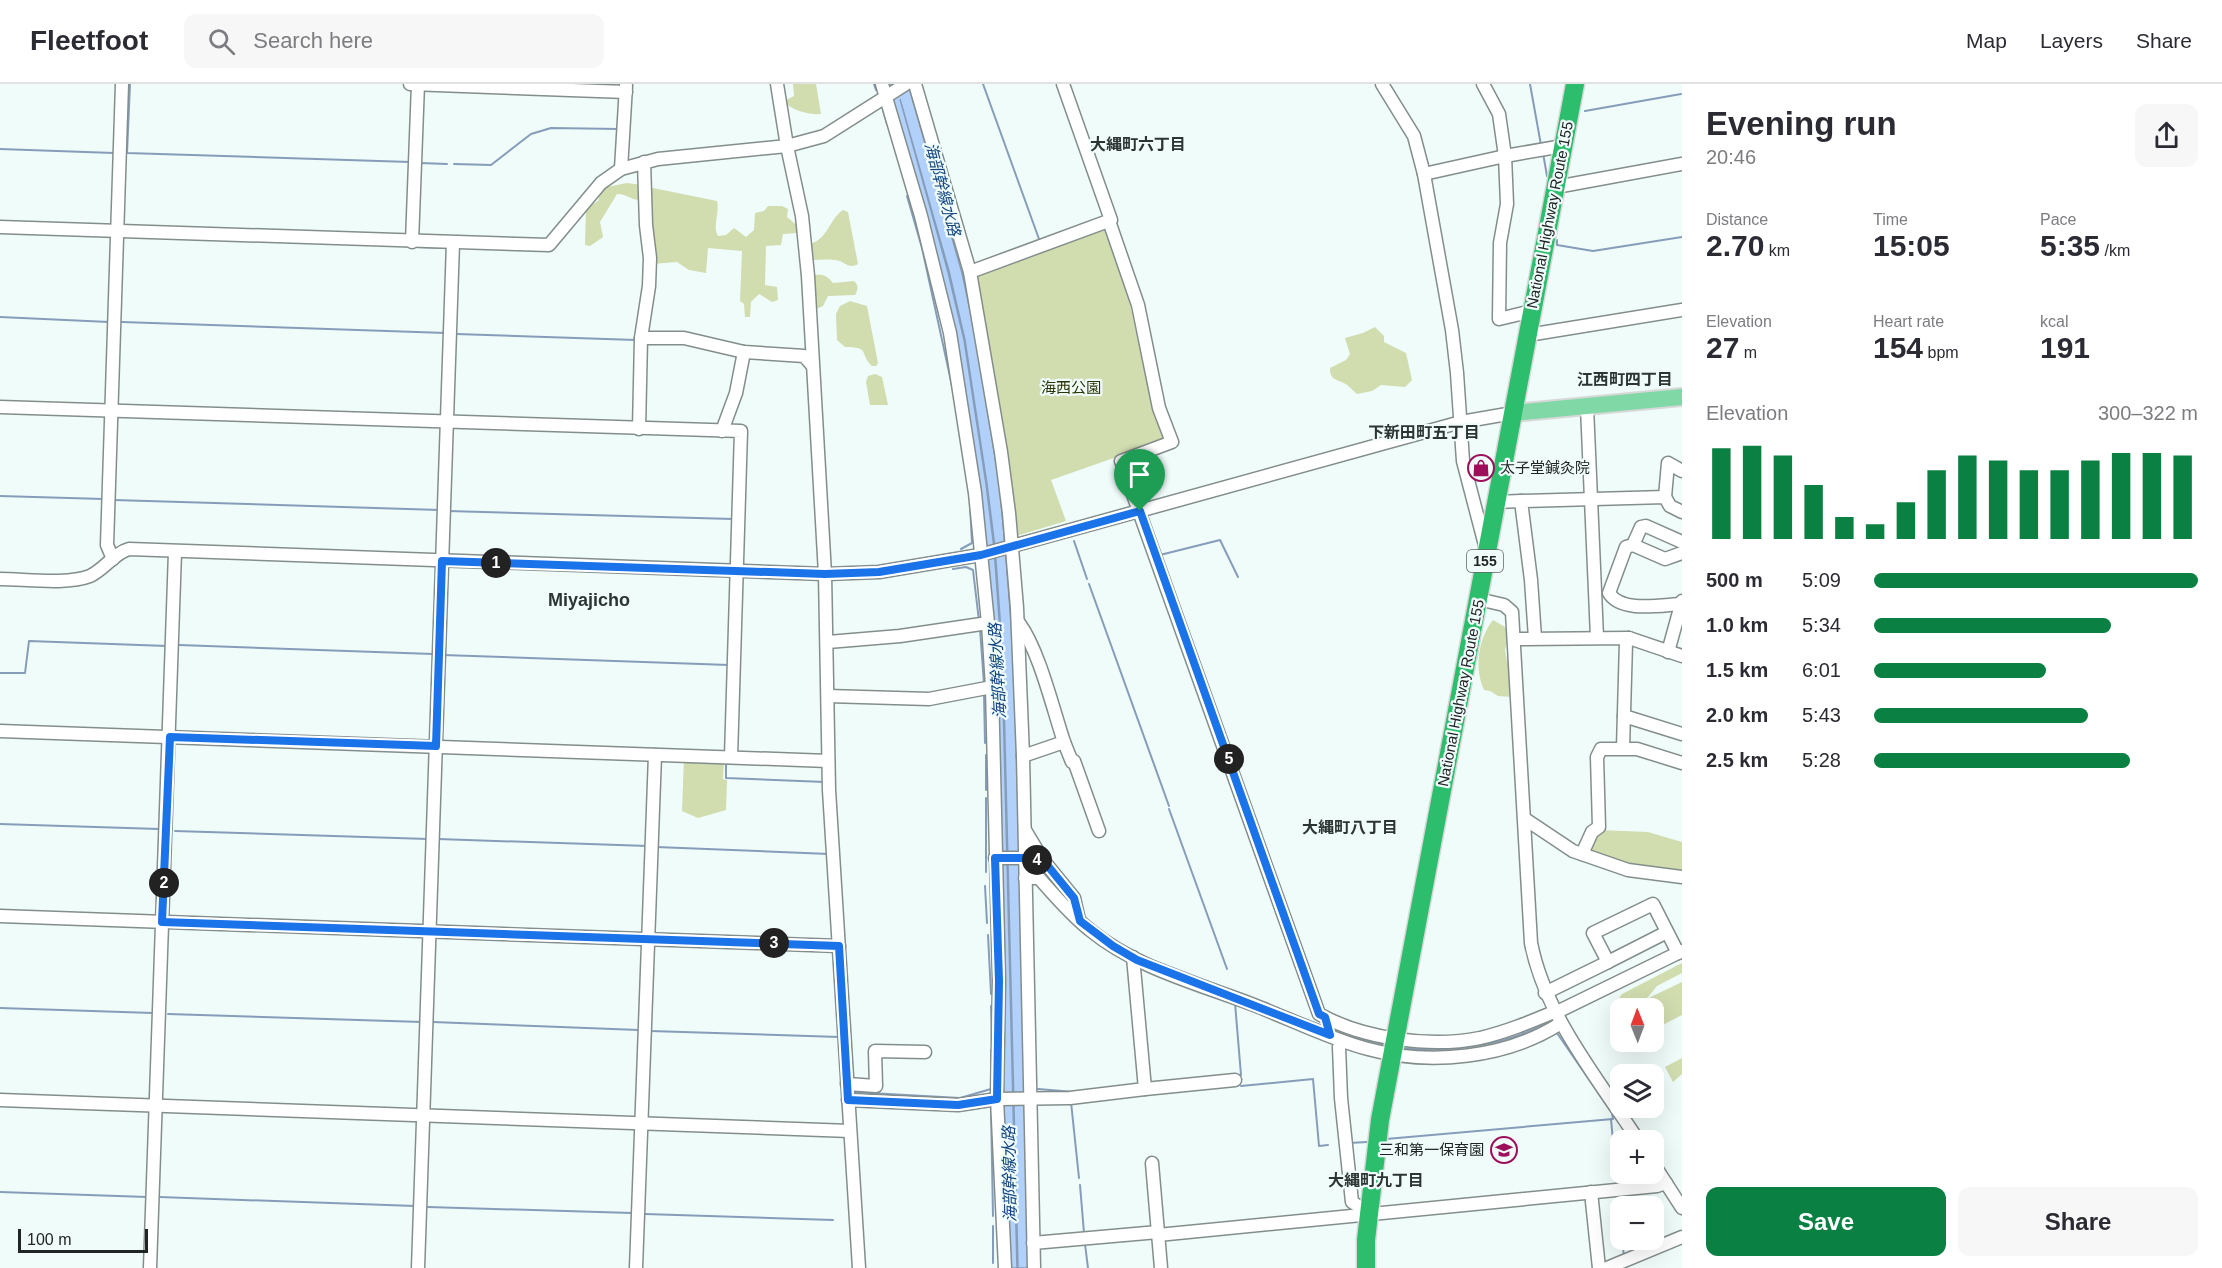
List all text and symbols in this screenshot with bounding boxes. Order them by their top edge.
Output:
search box [184,14,604,68]
text: Fleetfoot [30,25,148,56]
icon: search [205,25,238,58]
text: Search here [253,28,373,53]
text: Map [1966,29,2007,52]
text: Layers [2040,29,2103,52]
text: Share [2136,29,2192,52]
button: share [2135,104,2198,167]
text: Evening run [1706,105,1897,142]
street label: National Highway Route 155 [1523,120,1576,310]
district label: 大縄町六丁目 [1090,136,1186,153]
water label: 海部幹線水路 [922,141,964,240]
text: 20:46 [1706,146,1756,168]
text: Distance [1706,211,1768,228]
text: Time [1873,211,1908,228]
text: Pace [2040,211,2076,228]
text: 2.70 [1706,229,1764,262]
text: 15:05 [1873,229,1950,262]
text: 5:35 [2040,229,2100,262]
text: km [1764,242,1790,259]
text: /km [2100,242,2130,259]
text: Elevation [1706,313,1772,330]
text: Heart rate [1873,313,1944,330]
text: kcal [2040,313,2068,330]
text: 27 [1706,331,1739,364]
text: 154 [1873,331,1923,364]
text: 191 [2040,331,2090,364]
text: m [1739,344,1757,361]
text: bpm [1923,344,1959,361]
district label: 江西町四丁目 [1577,371,1673,388]
park label: 海西公園 [1041,379,1101,396]
text: Elevation [1706,402,1788,424]
text: 300–322 m [2098,402,2198,424]
district label: 下新田町五丁目 [1368,424,1480,441]
pin [1114,449,1165,511]
shop icon: 太子堂鍼灸院 [1466,453,1496,483]
icon: arrive [1123,458,1156,491]
place label: 太子堂鍼灸院 [1500,459,1590,476]
pin: 1 [481,548,511,578]
road number: 155 [1467,550,1503,572]
text: 1 [492,554,500,571]
text: 500 m [1706,569,1763,591]
text: 5:09 [1802,569,1841,591]
district label: Miyajicho [548,590,630,610]
street label: National Highway Route 155 [1434,598,1487,788]
text: 1.0 km [1706,614,1768,636]
text: 5:34 [1802,614,1841,636]
water label: 海部幹線水路 [986,621,1009,719]
text: 1.5 km [1706,659,1768,681]
text: 6:01 [1802,659,1841,681]
text: 2.0 km [1706,704,1768,726]
text: 5:43 [1802,704,1841,726]
pin: 5 [1214,744,1244,774]
text: 2.5 km [1706,749,1768,771]
text: 5:28 [1802,749,1841,771]
text: 5 [1225,750,1233,767]
district label: 大縄町八丁目 [1302,819,1398,836]
pin: 4 [1022,845,1052,875]
text: 4 [1033,851,1041,868]
pin: 2 [149,868,179,898]
text: 2 [160,874,168,891]
pin: 3 [759,928,789,958]
text: 3 [770,934,778,951]
north arrow [1610,998,1664,1052]
map controls [1610,998,1664,1250]
button: layers [1610,1064,1664,1118]
water label: 海部幹線水路 [1000,1124,1019,1222]
button: + [1610,1130,1664,1184]
school or university icon: 三和第一保育園 [1489,1135,1519,1165]
place label: 三和第一保育園 [1379,1141,1484,1158]
district label: 大縄町九丁目 [1328,1172,1424,1189]
button: Save [1706,1187,1946,1256]
button: Share [1958,1187,2198,1256]
button: − [1610,1196,1664,1250]
scale bar [18,1226,148,1254]
text: 100 m [27,1231,71,1248]

